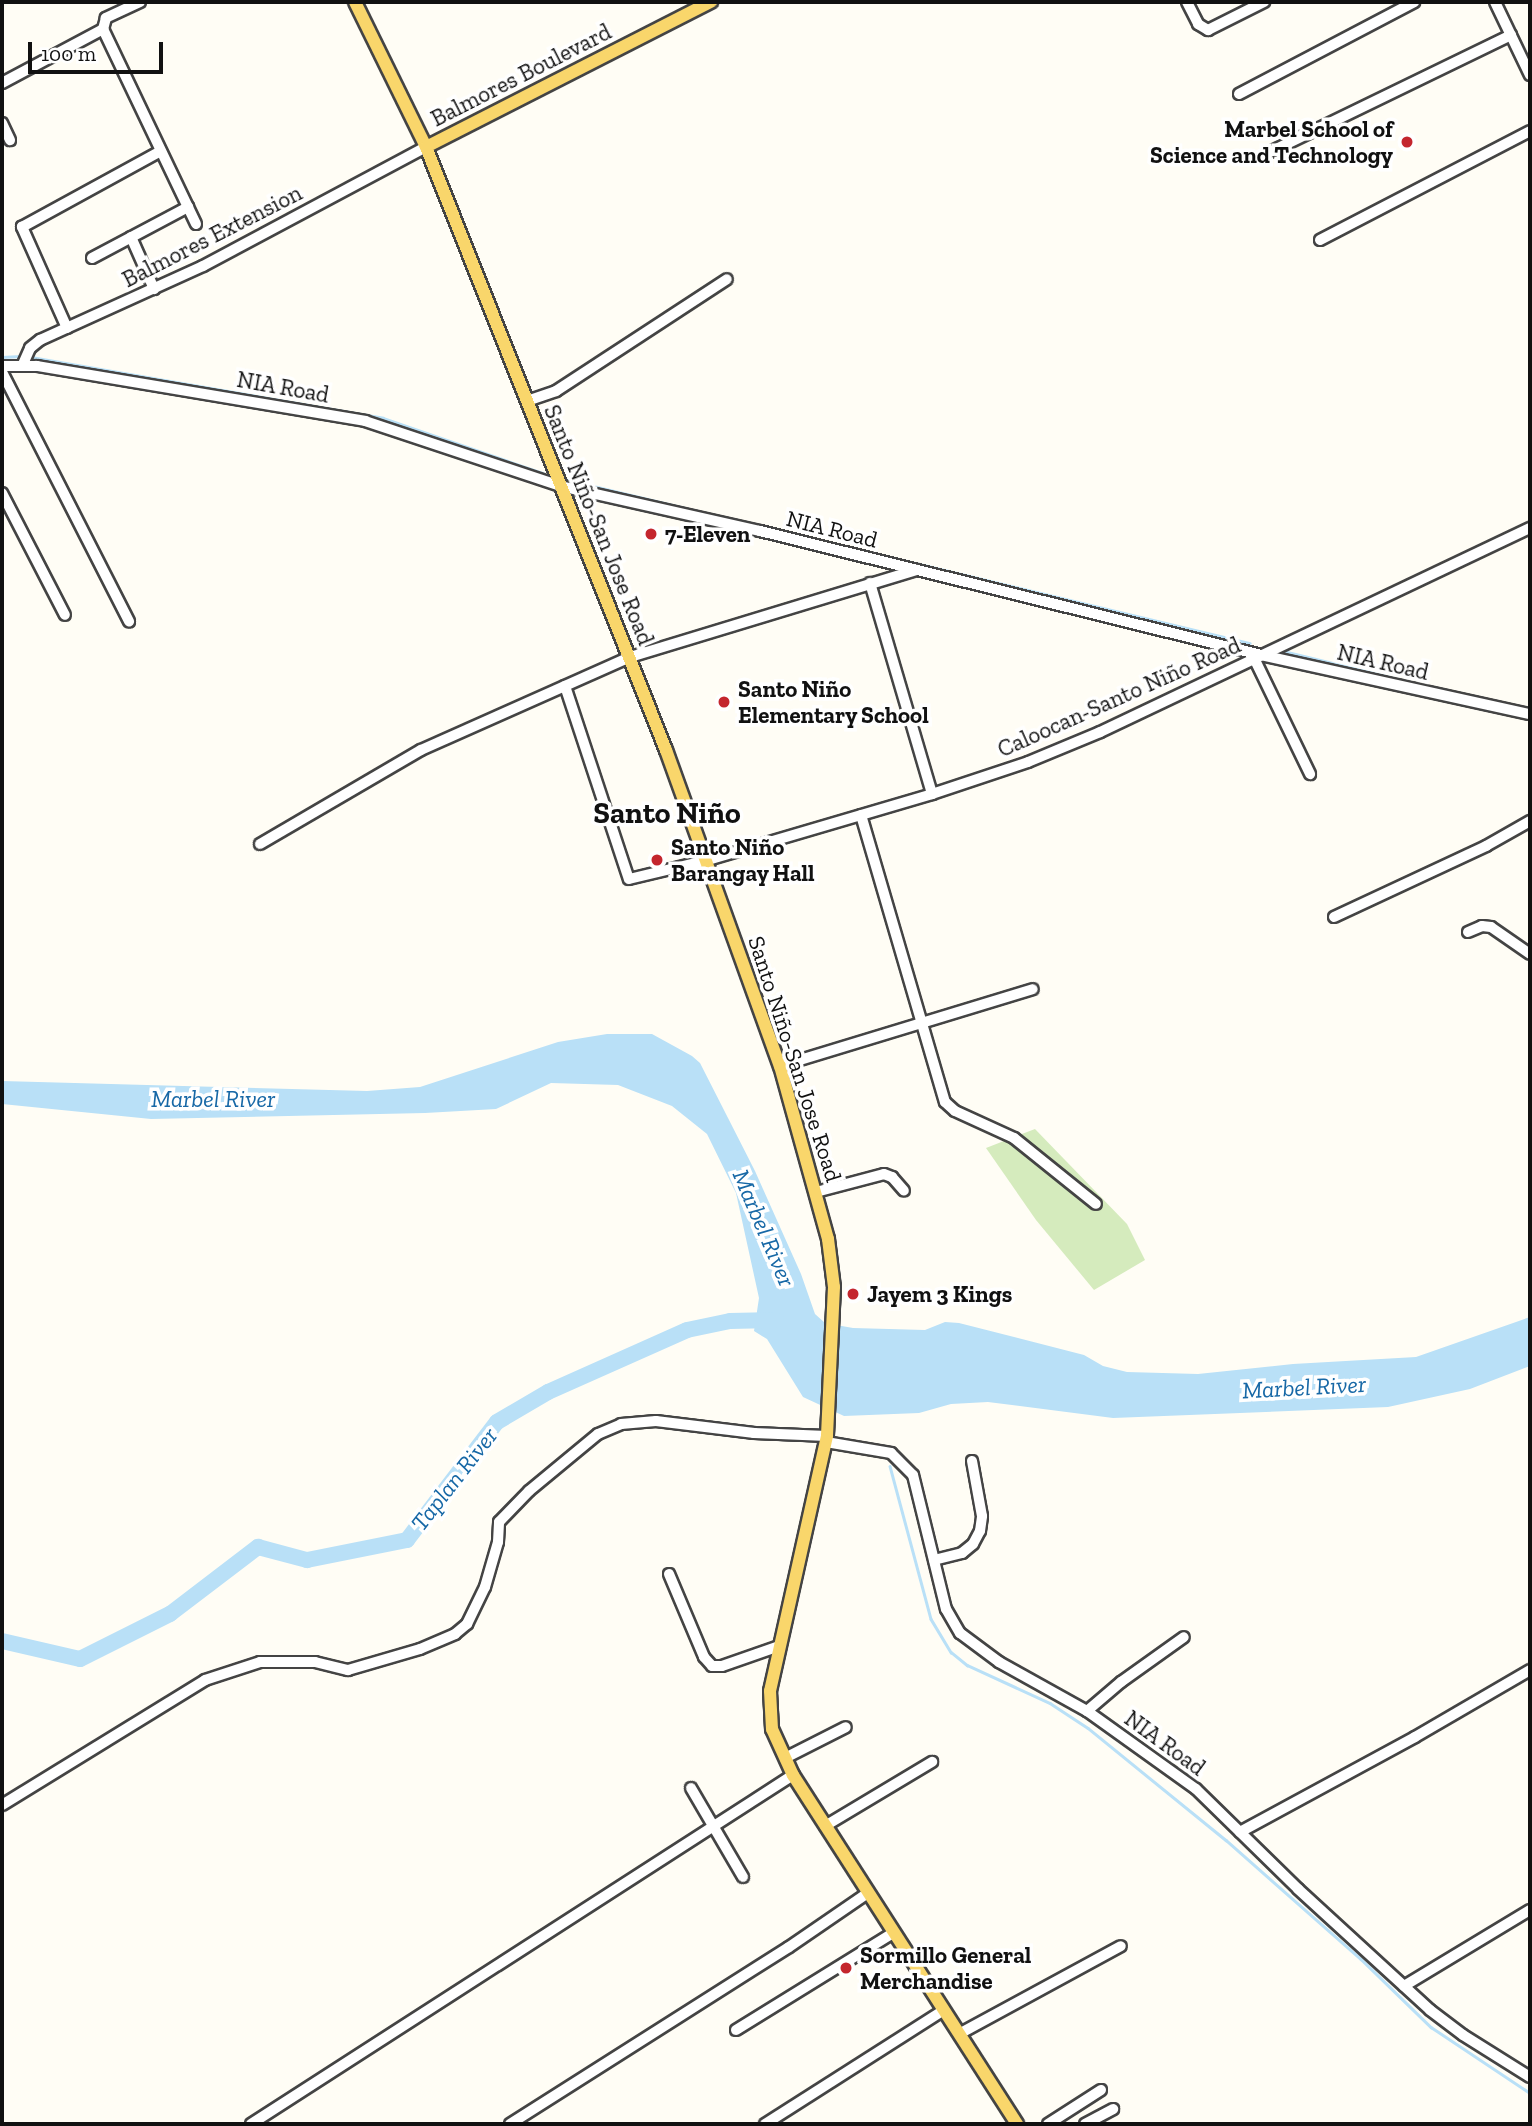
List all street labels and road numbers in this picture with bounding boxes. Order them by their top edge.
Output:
street label: Balmores Boulevard [426,18,616,132]
street label: Balmores Extension [118,179,306,293]
street label: NIA Road [234,365,332,409]
street label: Santo Niño-San Jose Road [538,401,660,649]
street label: NIA Road [783,504,881,554]
street label: Caloocan-Santo Niño Road [993,631,1245,763]
street label: NIA Road [1334,638,1432,686]
street label: Santo Niño-San Jose Road [742,932,848,1186]
street label: NIA Road [1119,1704,1211,1782]

